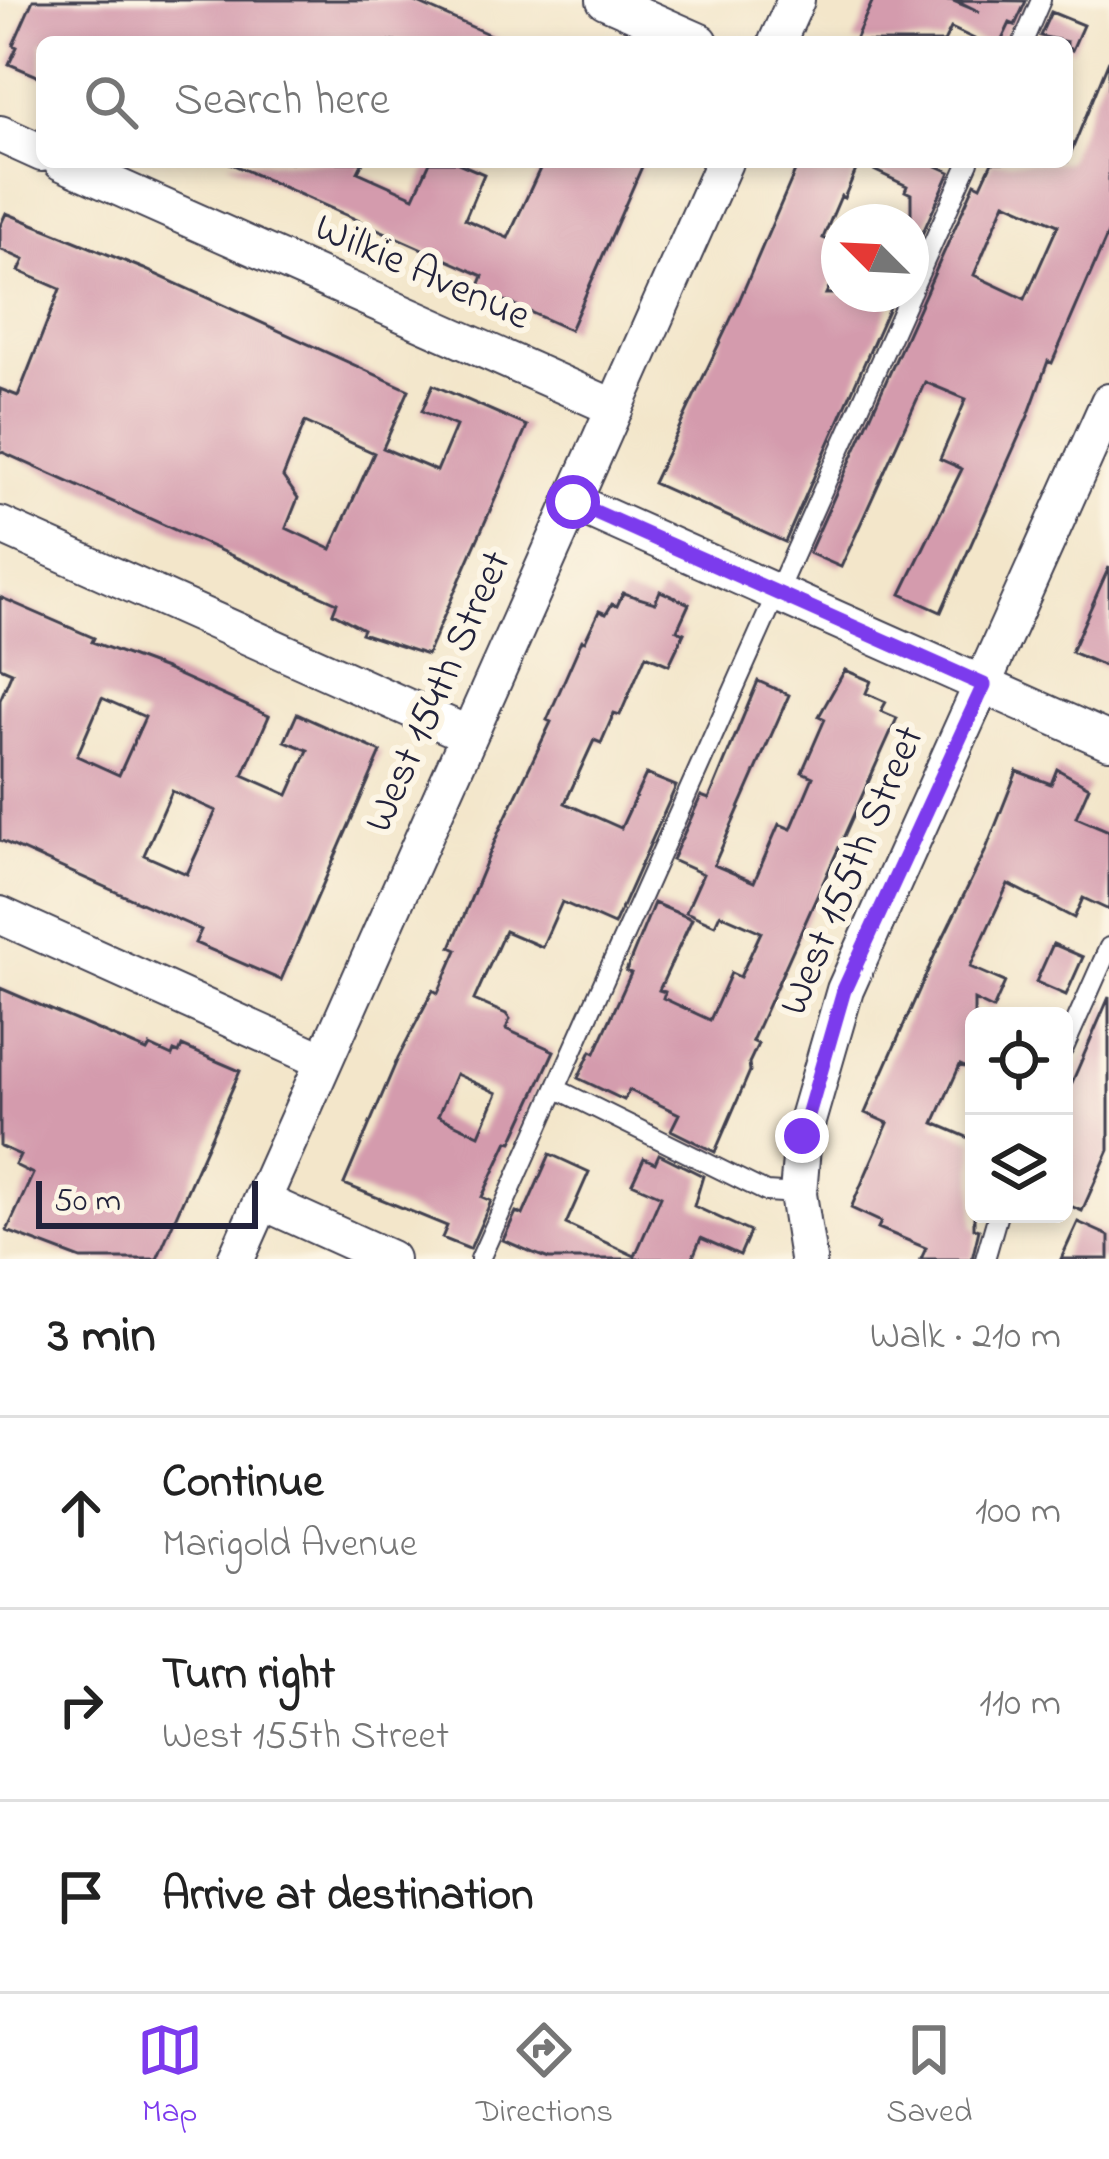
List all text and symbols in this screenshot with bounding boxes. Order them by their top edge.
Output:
search box [36,36,1073,168]
icon: search [78,69,144,135]
text: Search here [174,69,390,135]
street label: Wilkie Avenue [304,198,540,348]
north arrow [821,204,929,312]
route start [546,475,600,529]
street label: West 154th Street [350,541,528,843]
street label: West 155th Street [765,717,941,1025]
map controls [965,1007,1073,1223]
button: locate [965,1007,1073,1115]
route end [775,1109,829,1163]
button: layers [965,1115,1073,1223]
scale bar [36,1175,258,1228]
text: 50 m [54,1178,121,1226]
text: 3 min [48,1300,156,1375]
text: Walk · 210 m [870,1309,1061,1366]
text: Continue [162,1451,323,1517]
icon: ahead [48,1480,114,1546]
text: 100 m [975,1484,1061,1541]
text: Marigold Avenue [162,1517,417,1574]
text: Turn right [162,1643,335,1709]
icon: right [48,1672,114,1738]
text: 110 m [979,1676,1061,1733]
text: West 155th Street [162,1709,449,1766]
icon: arrive [48,1864,114,1930]
text: Arrive at destination [162,1864,533,1930]
tab: Map [137,2017,203,2137]
tab: Directions [476,2017,613,2137]
tab: Saved [886,2017,972,2137]

